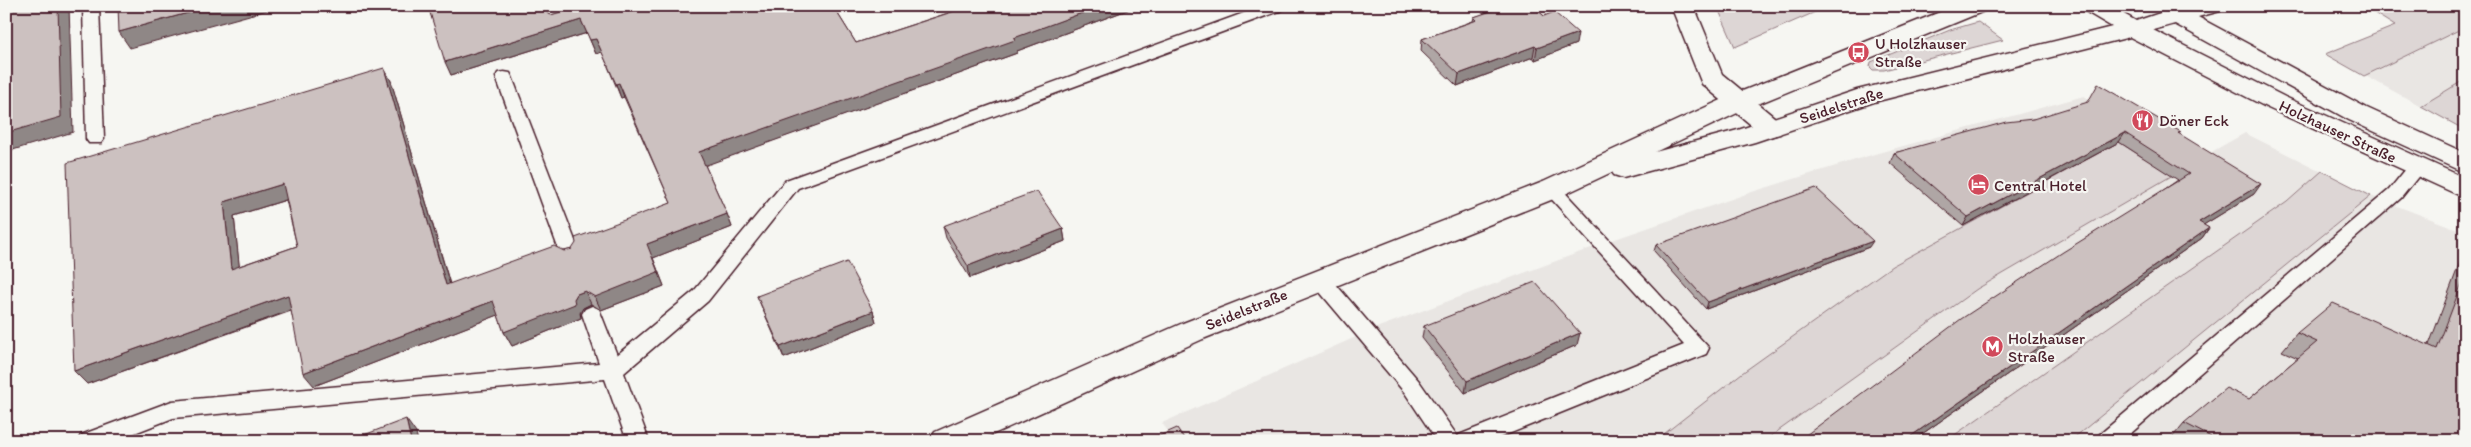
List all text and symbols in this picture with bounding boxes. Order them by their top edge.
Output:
place label: U Holzhauser Straße [1875,34,1966,71]
bus stop icon: U Holzhauser Straße [1847,40,1871,64]
street label: Seidelstraße [1797,83,1885,128]
street label: Holzhauser Straße [2276,96,2400,167]
restaurant icon: Döner Eck [2131,108,2155,132]
place label: Döner Eck [2159,111,2229,130]
hotel icon: Central Hotel [1966,173,1990,197]
place label: Central Hotel [1994,176,2087,195]
street label: Seidelstraße [1202,284,1290,335]
place label: Holzhauser Straße [2008,329,2085,366]
metro station icon: Holzhauser Straße [1980,335,2004,359]

